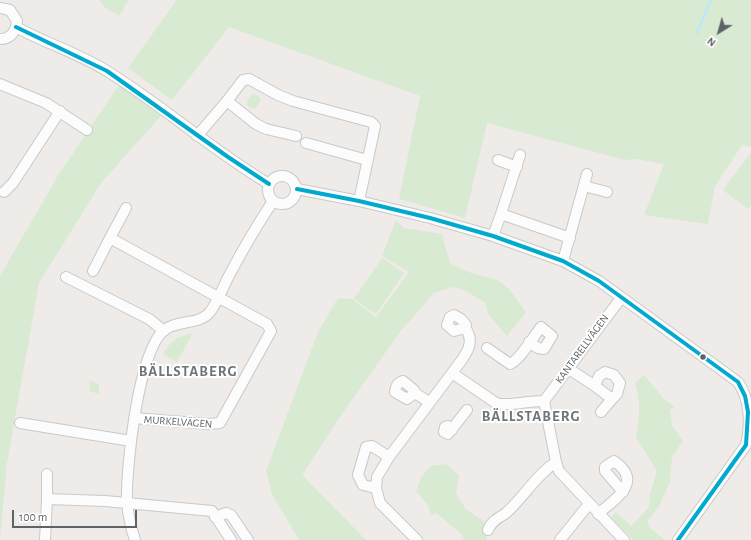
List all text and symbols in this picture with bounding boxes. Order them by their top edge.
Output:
north arrow [699,12,739,52]
text: N [705,35,718,49]
street label: KANTARELLVÄGEN [552,312,612,386]
unlabelled marker [698,352,708,362]
district label: BÄLLSTABERG [139,362,237,380]
district label: BÄLLSTABERG [482,407,580,425]
street label: MURKELVÄGEN [143,413,213,431]
scale bar [14,502,139,528]
text: 100 m [19,511,47,523]

